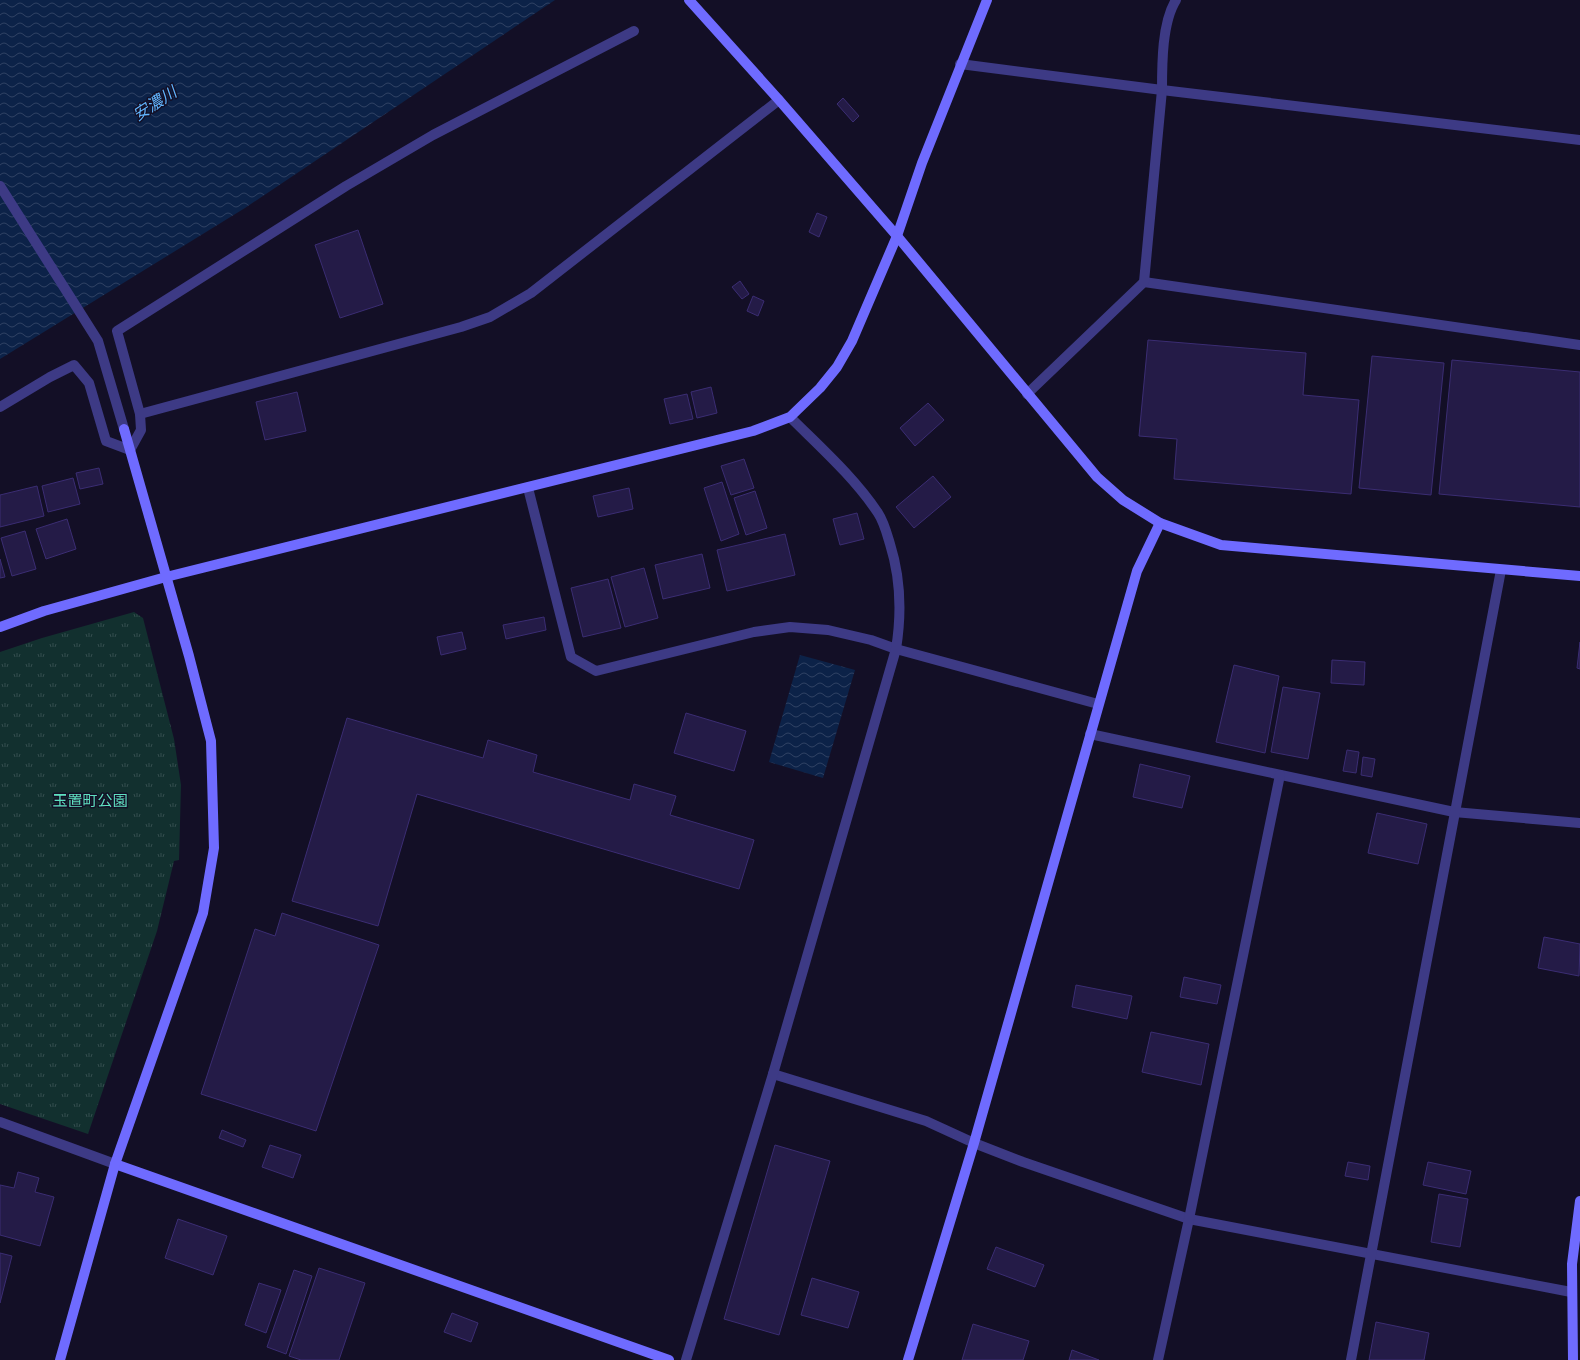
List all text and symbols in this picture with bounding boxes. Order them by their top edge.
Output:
water label: 安濃川 [129,81,182,125]
park label: 玉置町公園 [52,792,128,810]

